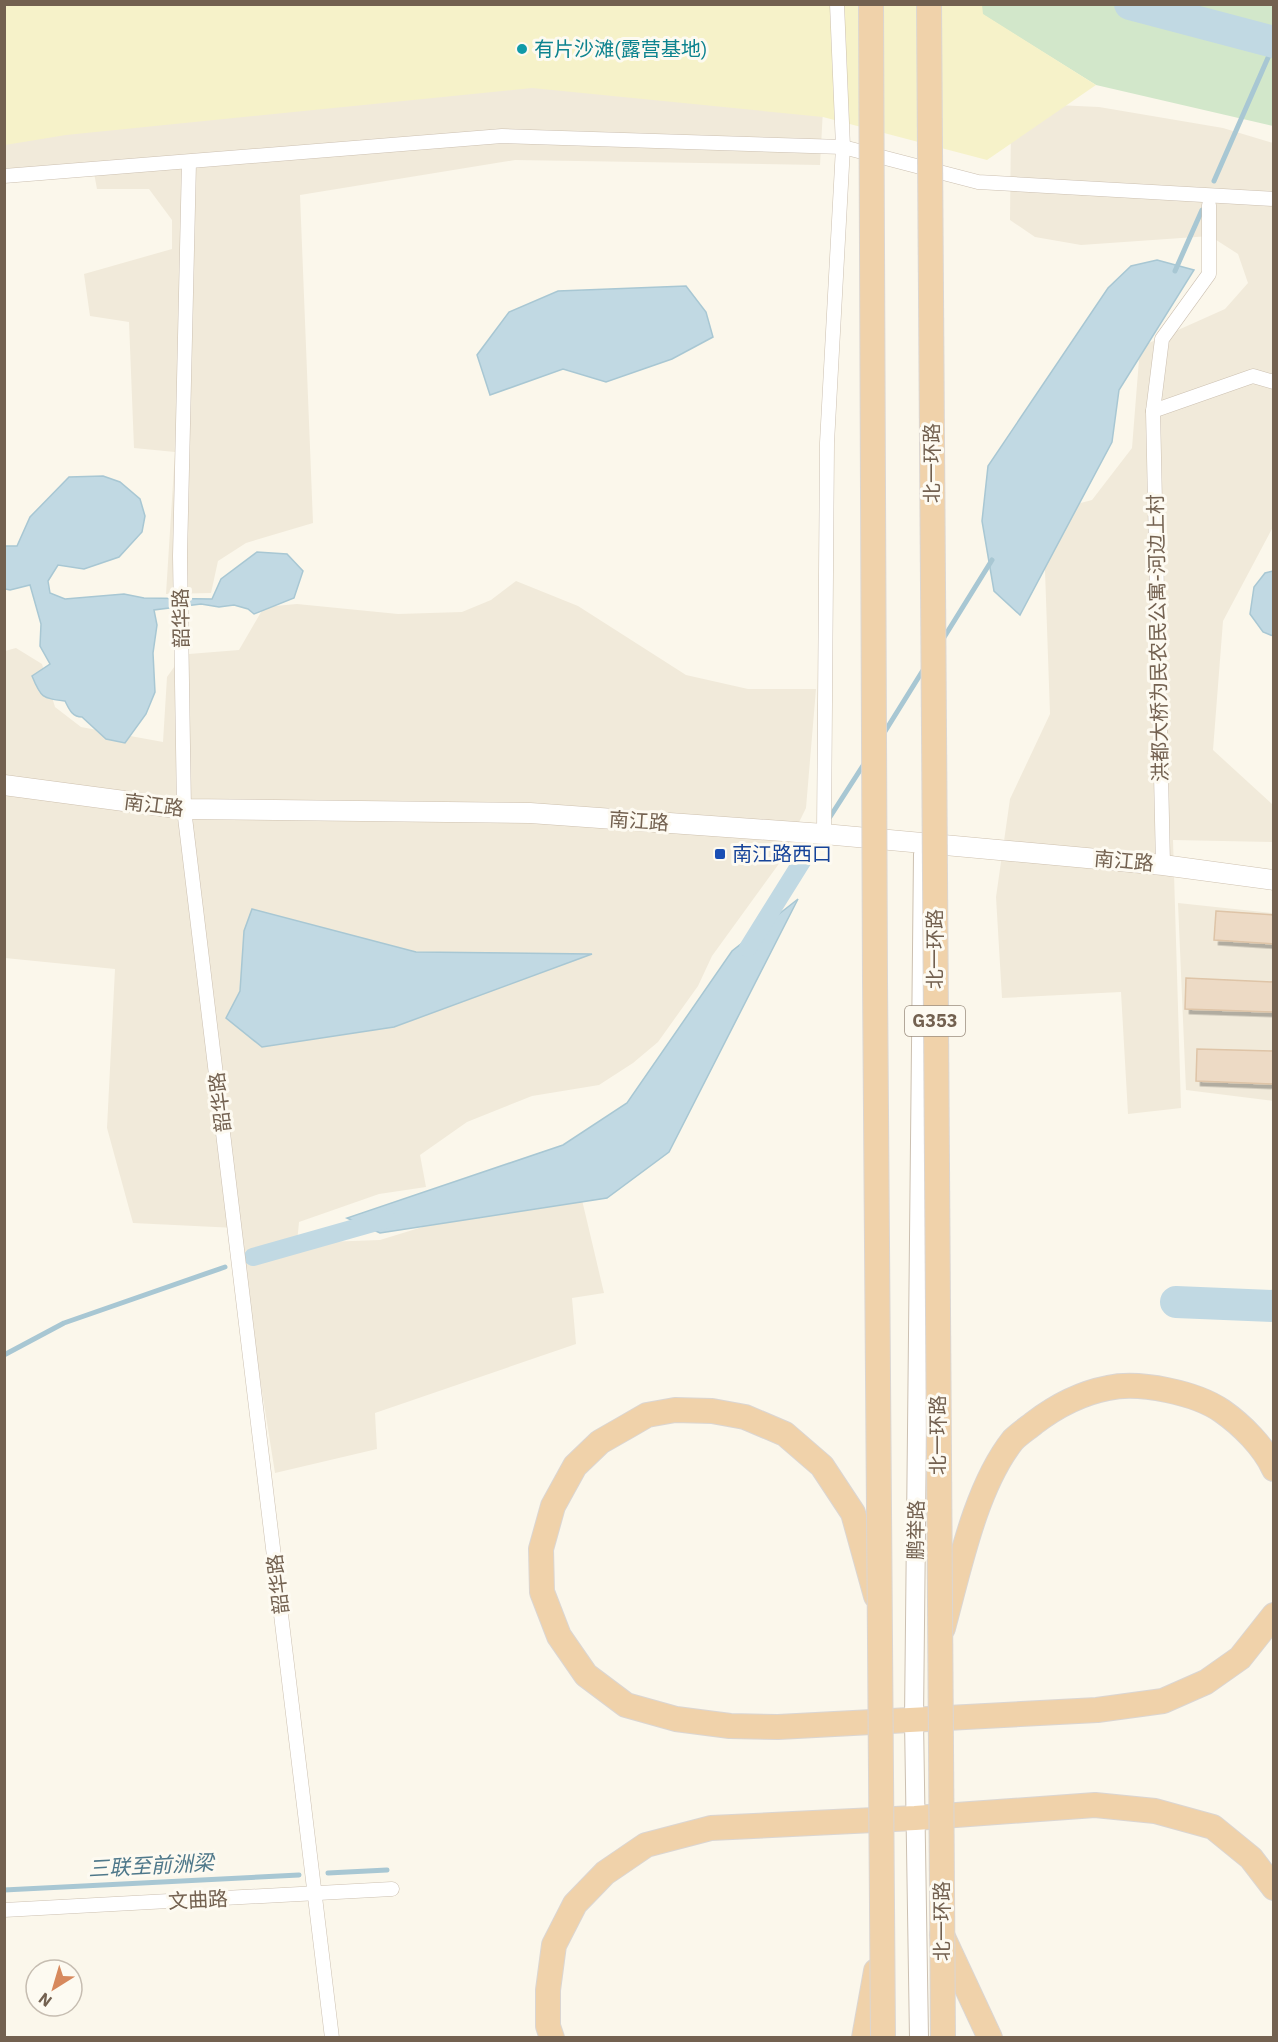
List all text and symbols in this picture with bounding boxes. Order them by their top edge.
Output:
place label: 有片沙滩(露营基地) [534,35,707,62]
marker: 有片沙滩(露营基地) [515,42,529,56]
street label: 北一环路 [918,423,945,503]
street label: 洪都大桥为民农民公寓-河边上村 [1141,494,1174,782]
street label: 韶华路 [166,588,195,648]
street label: 南江路 [123,787,185,822]
street label: 南江路 [608,805,670,836]
place label: 南江路西口 [732,840,832,867]
street label: 南江路 [1093,844,1155,877]
marker: 南江路西口 [713,847,727,861]
street label: 北一环路 [921,909,948,989]
road number: G353 [905,1006,965,1036]
street label: 韶华路 [202,1071,237,1133]
street label: 北一环路 [924,1395,951,1475]
street label: 鹏举路 [901,1500,930,1560]
street label: 韶华路 [260,1553,295,1615]
water label: 三联至前洲梁 [87,1848,217,1882]
street label: 北一环路 [928,1881,955,1961]
street label: 文曲路 [167,1884,229,1915]
north arrow [24,1958,84,2018]
text: N [34,1989,56,2011]

